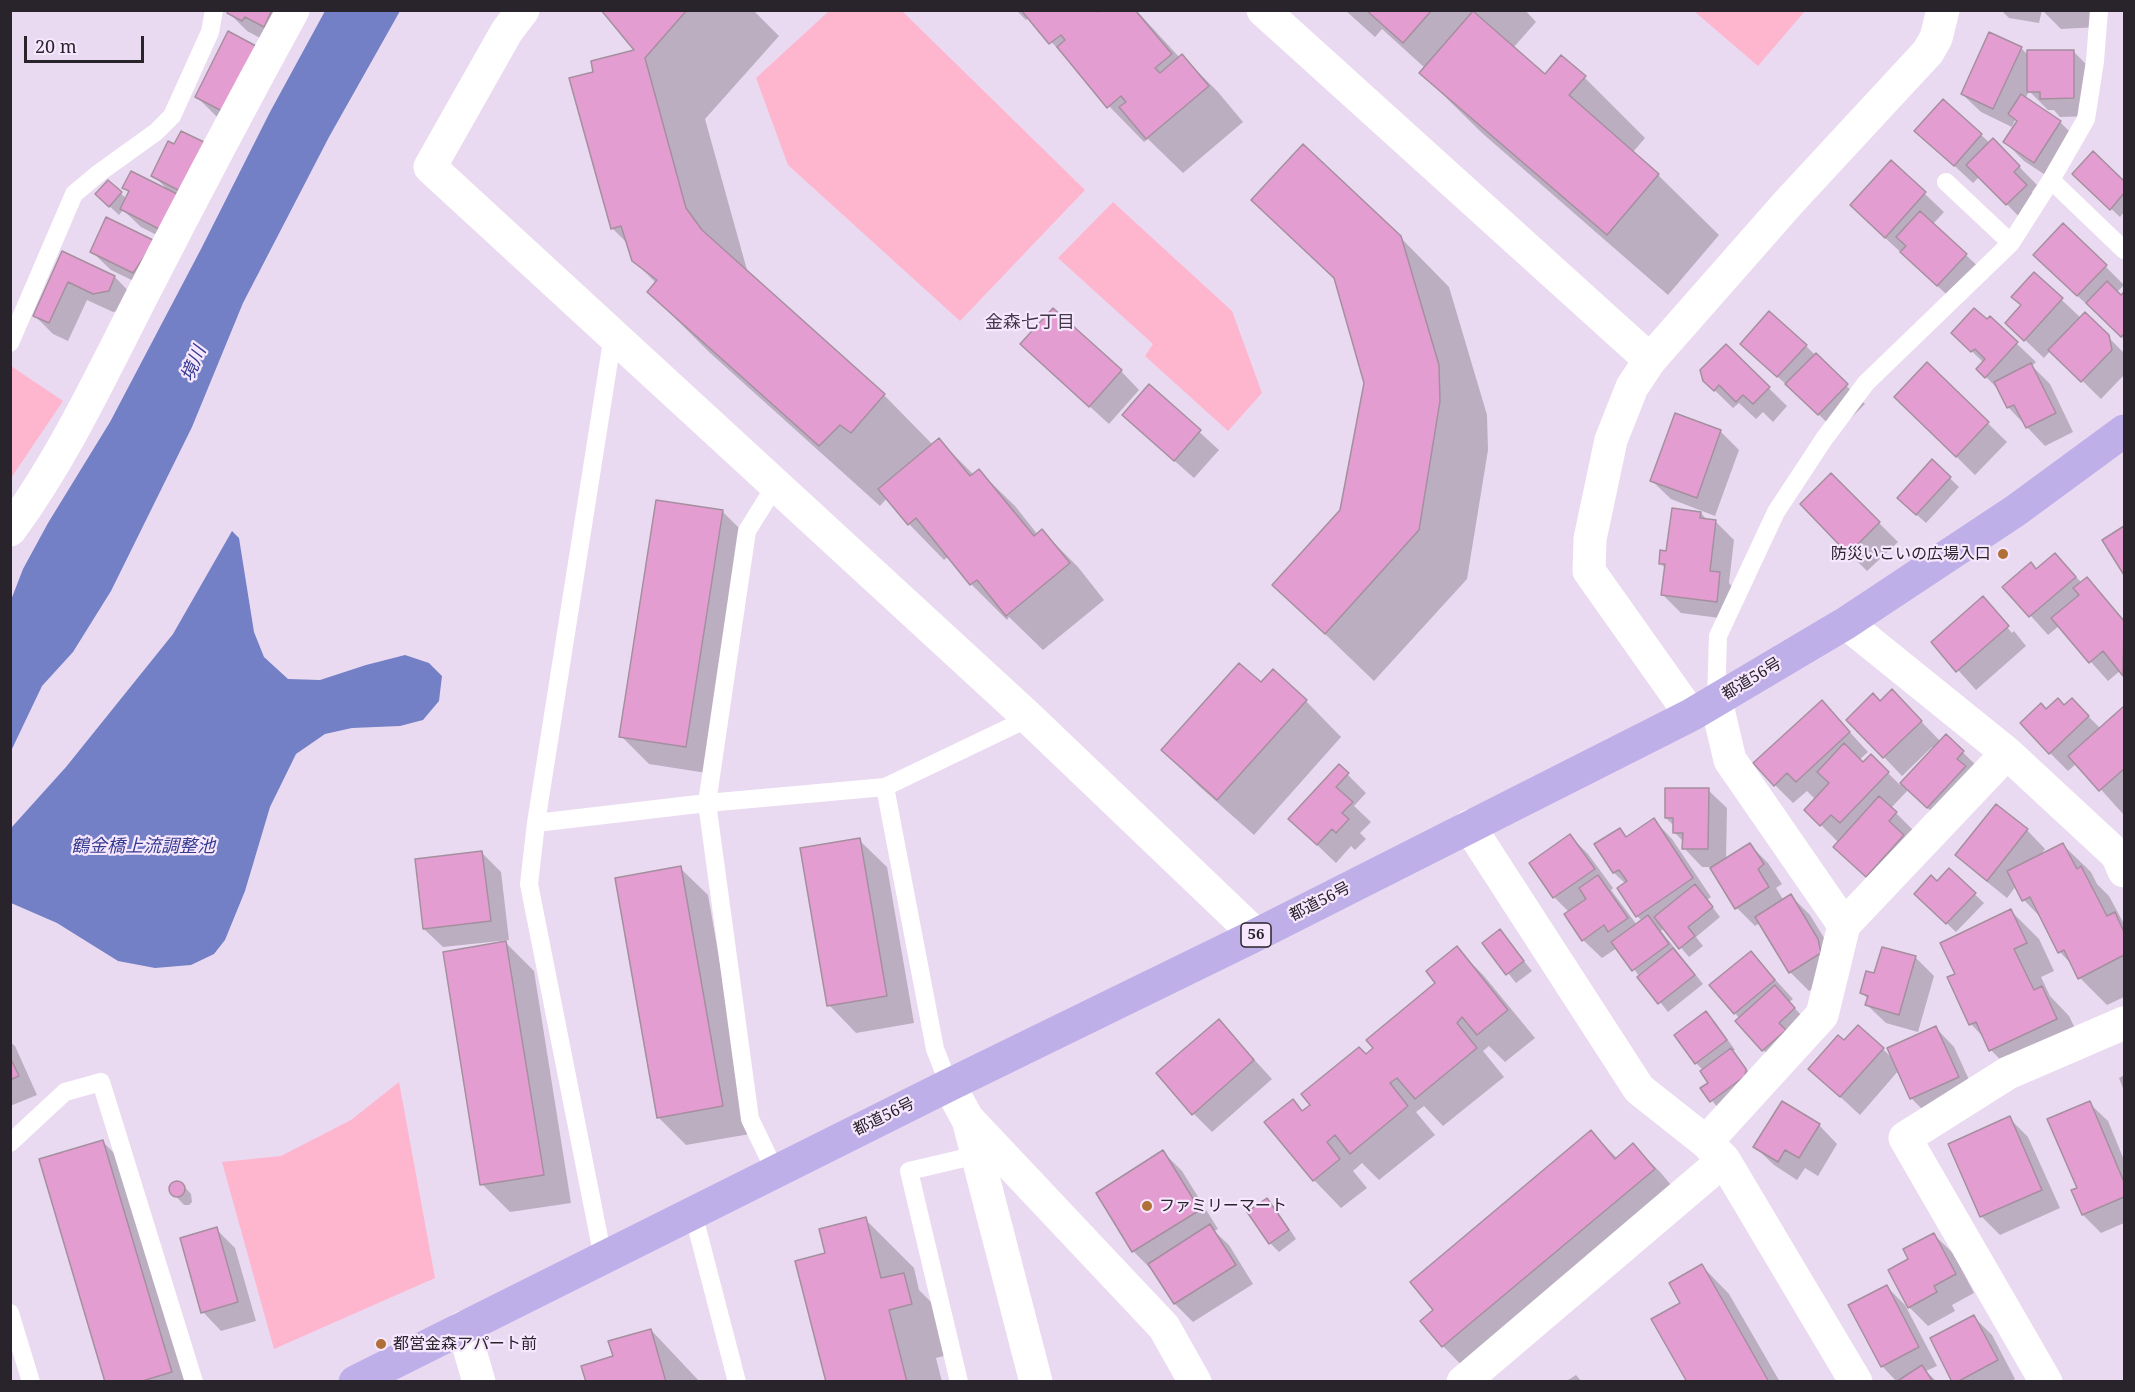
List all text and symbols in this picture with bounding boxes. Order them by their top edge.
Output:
scale bar [27,24,147,62]
text: 20 m [35,34,77,58]
district label: 金森七丁目 [985,312,1075,334]
water label: 境川 [177,343,211,385]
place label: 防災いこいの広場入口 [1831,544,1991,564]
marker: 防災いこいの広場入口 [1996,547,2010,561]
street label: 都道56号 [1719,654,1785,704]
water label: 鶴金橋上流調整池 [71,836,215,858]
street label: 都道56号 [1286,878,1354,926]
road number: 56 [1241,923,1271,947]
street label: 都道56号 [850,1094,918,1140]
place label: ファミリーマート [1159,1196,1287,1216]
marker: ファミリーマート [1140,1199,1154,1213]
place label: 都営金森アパート前 [393,1334,537,1354]
marker: 都営金森アパート前 [374,1337,388,1351]

